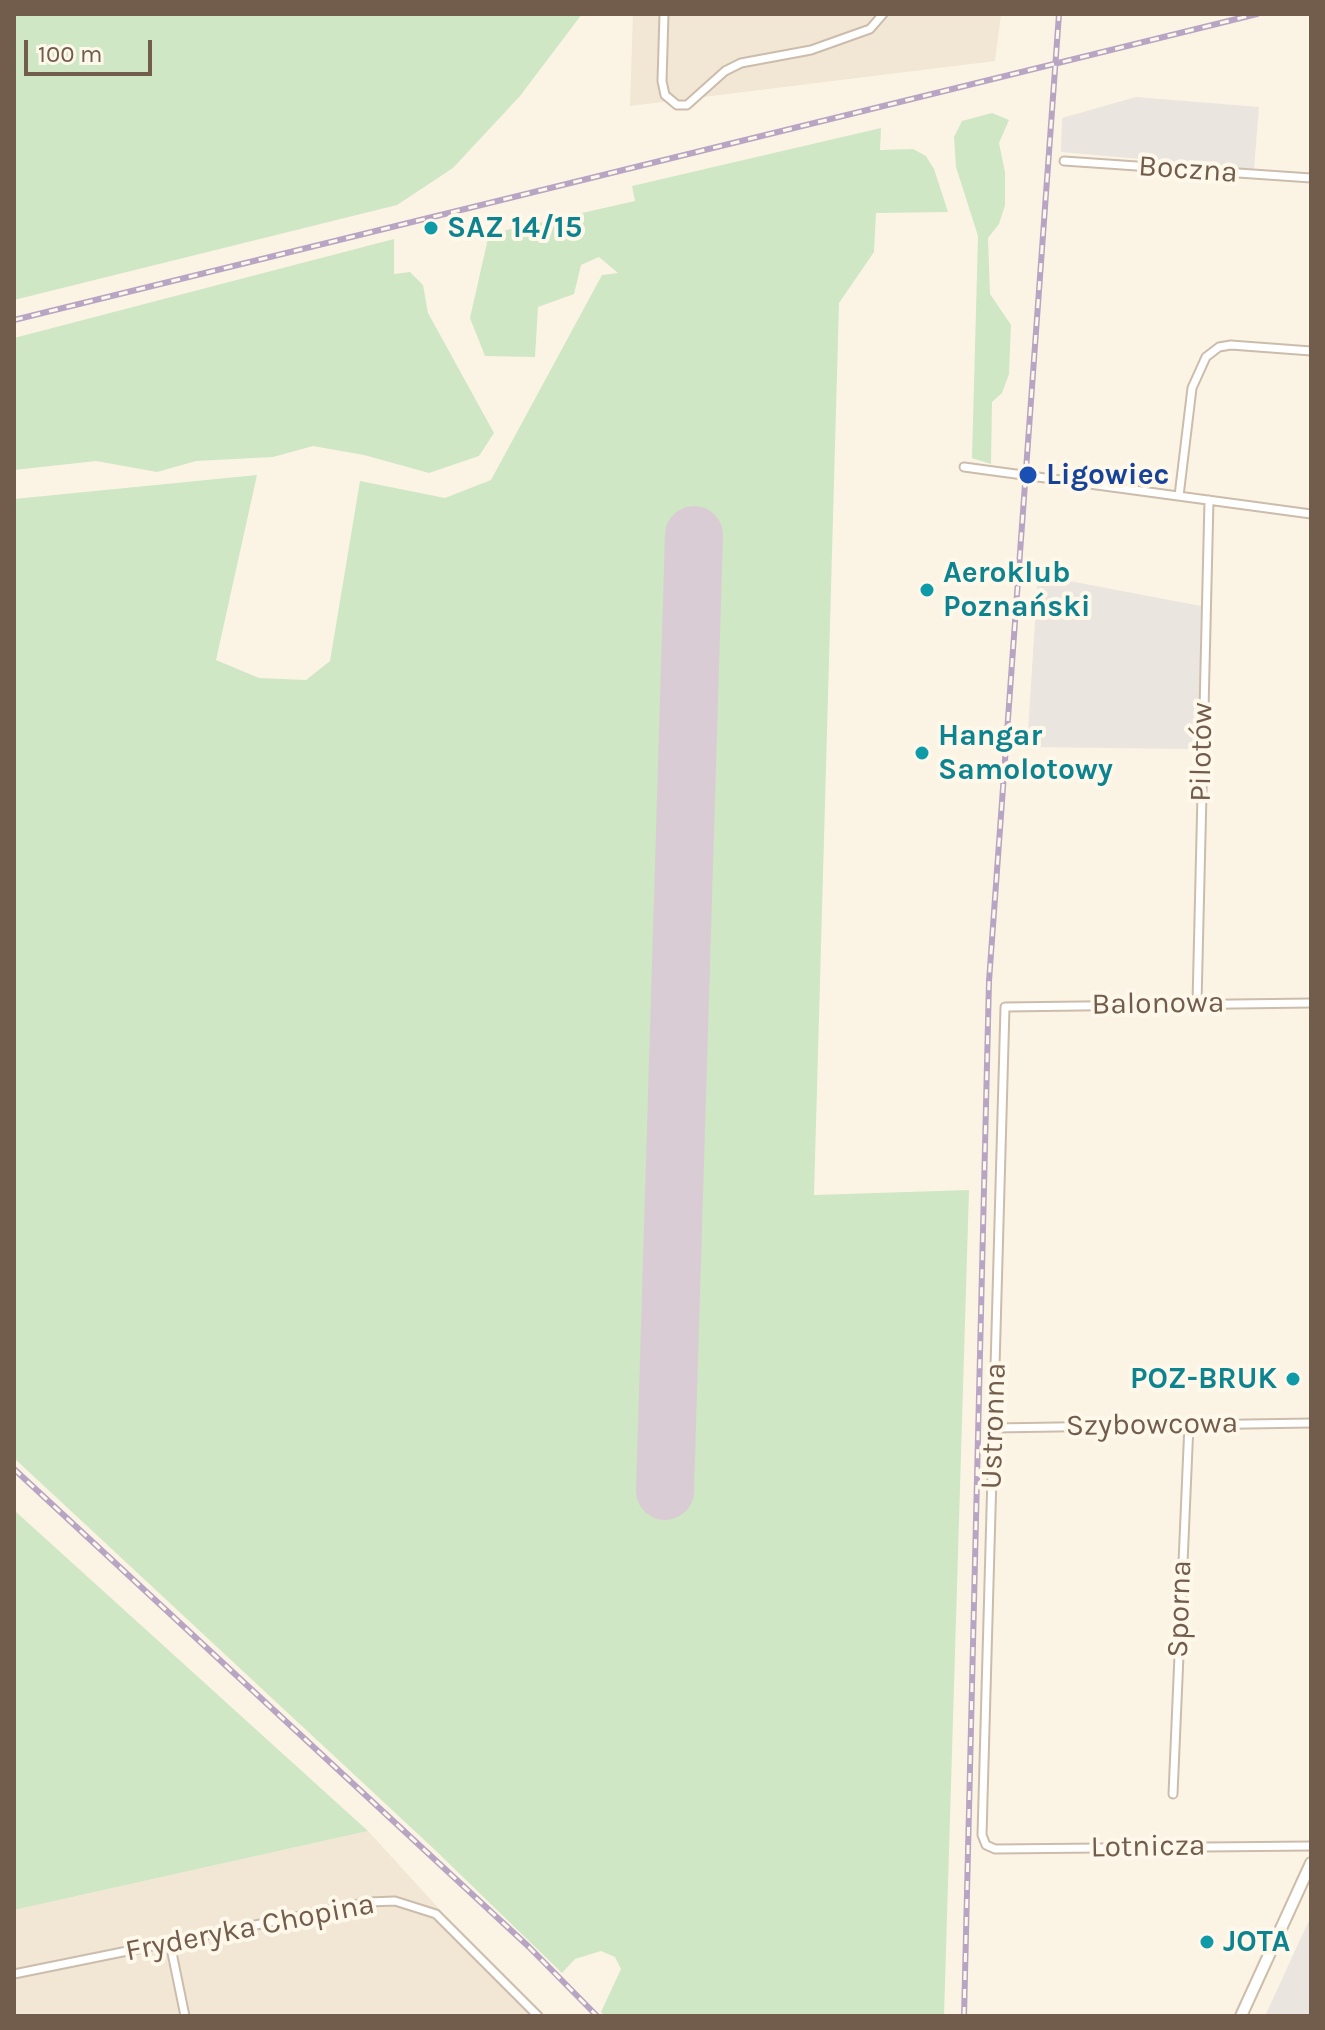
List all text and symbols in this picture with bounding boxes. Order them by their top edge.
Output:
scale bar [28,24,156,74]
text: 100 m [38,40,103,68]
street label: Boczna [1137,149,1239,191]
place label: SAZ 14/15 [447,210,582,246]
marker: SAZ 14/15 [422,219,440,237]
place label: Ligowiec [1046,457,1169,493]
marker: Ligowiec [1017,464,1039,486]
place label: Aeroklub Poznański [943,555,1091,626]
marker: Aeroklub Poznański [918,581,936,599]
street label: Pilotów [1183,702,1221,802]
place label: Hangar Samolotowy [938,718,1113,788]
marker: Hangar Samolotowy [913,744,931,762]
street label: Balonowa [1091,985,1225,1023]
place label: POZ-BRUK [1130,1361,1277,1397]
street label: Ustronna [974,1362,1014,1490]
marker: POZ-BRUK [1284,1370,1302,1388]
street label: Szybowcowa [1066,1405,1238,1445]
street label: Sporna [1160,1560,1200,1658]
street label: Lotnicza [1090,1828,1206,1866]
street label: Fryderyka Chopina [122,1886,378,1970]
place label: JOTA [1223,1924,1290,1960]
marker: JOTA [1198,1933,1216,1951]

